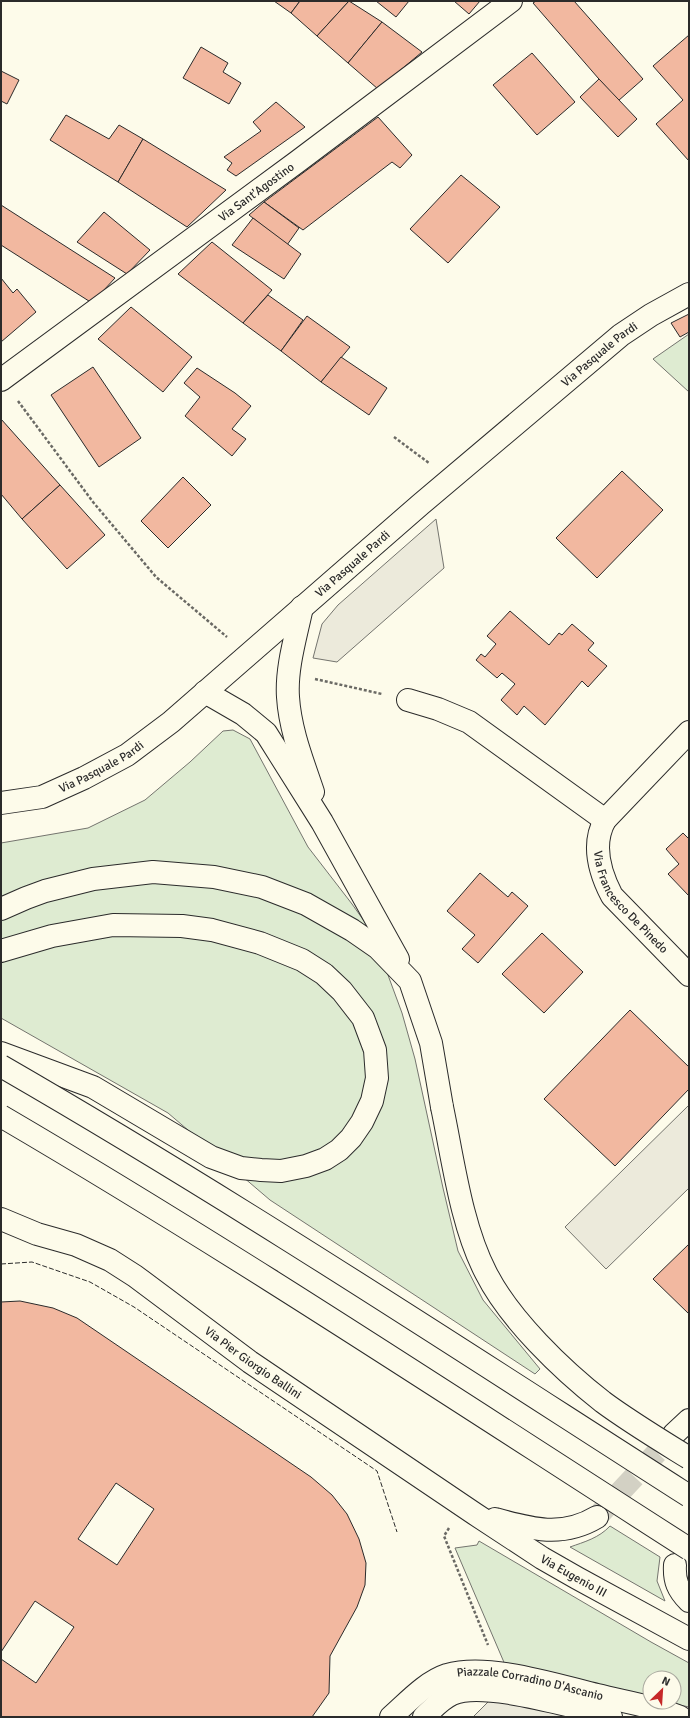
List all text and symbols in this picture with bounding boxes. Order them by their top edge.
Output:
street label: Via Sant'Agostino [216,160,297,225]
street label: Via Pasquale Pardi [558,319,641,390]
street label: Via Pasquale Pardi [312,527,393,601]
street label: Via Pasquale Pardi [57,738,147,796]
street label: Via Francesco De Pinedo [590,850,671,957]
street label: Via Pier Giorgio Ballini [201,1324,304,1403]
street label: Via Eugenio III [538,1552,609,1601]
street label: Piazzale Corradino D'Ascanio [456,1665,605,1704]
north arrow [642,1670,682,1710]
text: N [660,1674,672,1689]

